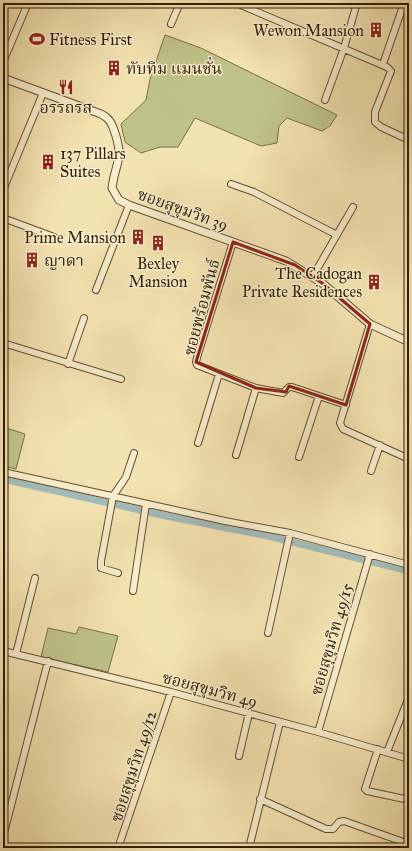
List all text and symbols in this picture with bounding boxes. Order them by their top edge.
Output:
place label: Wewon Mansion [253,21,364,40]
building icon: Wewon Mansion [367,21,385,39]
sports icon: Fitness First [28,30,46,48]
place label: Fitness First [49,30,133,49]
place label: ทับทิม แมนชั่น [126,57,222,78]
building icon: ทับทิม แมนชั่น [105,59,123,77]
restaurant icon: อรรถรส [57,78,75,96]
place label: อรรถรส [40,98,93,117]
place label: 137 Pillars Suites [60,144,126,181]
building icon: 137 Pillars Suites [39,153,57,171]
street label: ซอยสุขุมวิท 39 [134,184,231,237]
place label: Prime Mansion [24,228,126,247]
building icon: Prime Mansion [129,228,147,246]
building icon: Bexley Mansion [149,234,167,252]
building icon: ญาดา [23,251,41,269]
place label: ญาดา [44,251,84,270]
place label: Bexley Mansion [129,254,188,291]
street label: ซอยพร้อมพันธ์ [179,256,224,357]
place label: The Cadogan Private Residences [242,264,362,301]
building icon: The Cadogan Private Residences [365,273,383,291]
street label: ซอยสุขุมวิท 49/15 [306,580,359,698]
street label: ซอยสุขุมวิท 49 [160,668,259,713]
street label: ซอยสุขุมวิท 49/12 [107,708,162,825]

